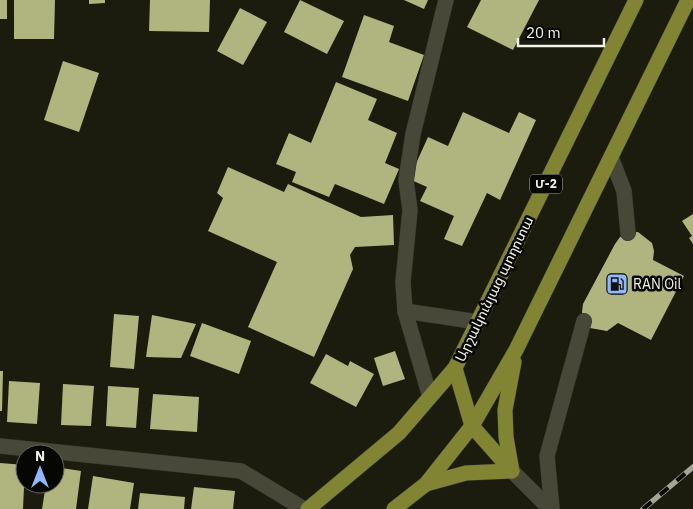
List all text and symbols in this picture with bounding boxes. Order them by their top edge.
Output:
scale bar [518,15,604,47]
text: 20 m [526,23,561,42]
road number: Մ-2 [530,174,562,193]
street label: Արշակունյաց պողոտա [451,213,537,365]
fuel station icon: RAN Oil [605,272,629,296]
place label: RAN Oil [633,275,682,293]
north arrow [15,444,65,494]
text: N [35,447,45,465]

